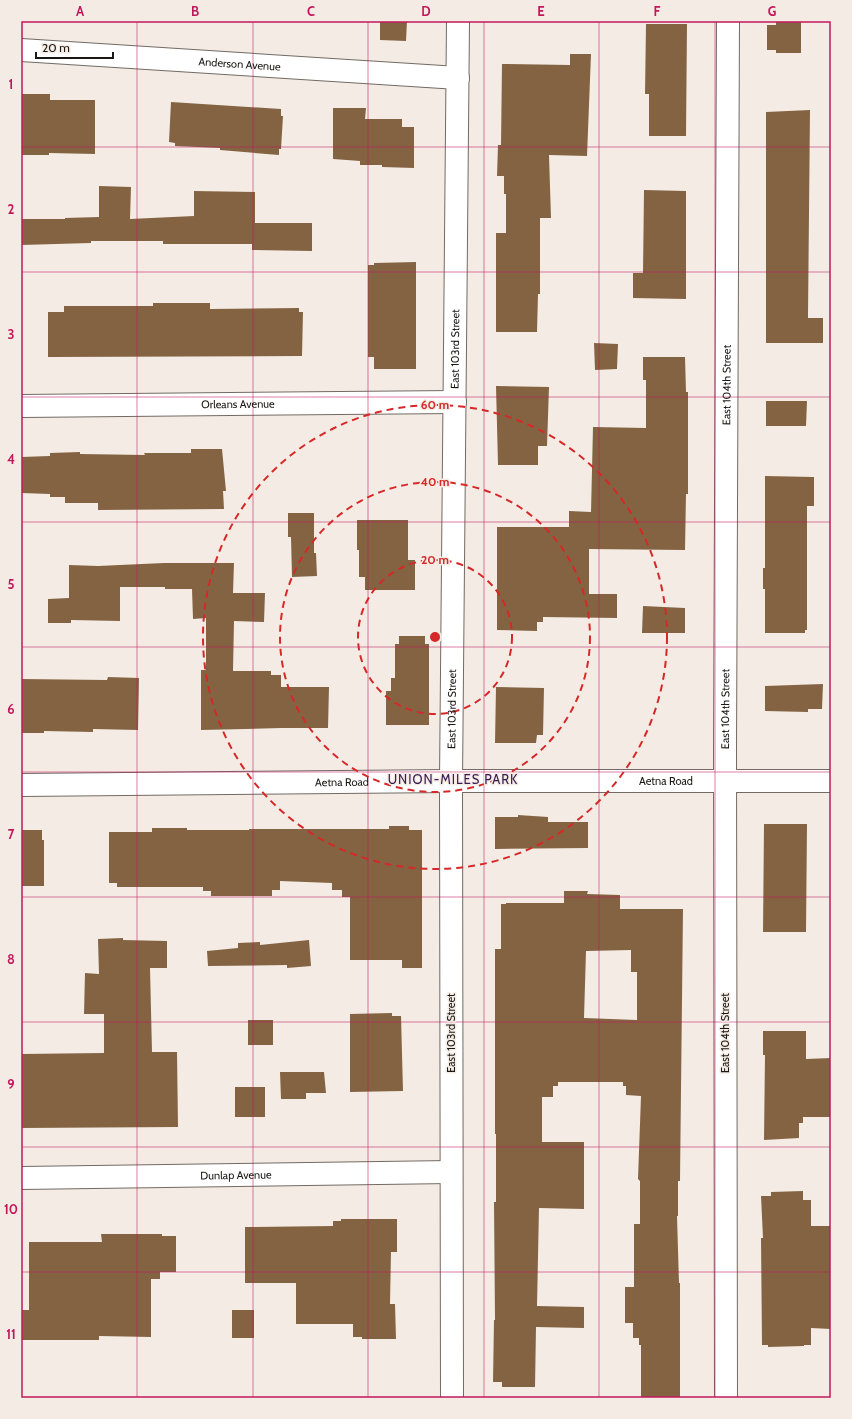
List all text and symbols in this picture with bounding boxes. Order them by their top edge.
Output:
text: A [76,3,85,19]
text: B [191,3,199,19]
text: C [307,3,315,19]
text: D [421,3,431,19]
text: E [537,3,545,19]
text: F [654,3,661,19]
text: G [768,3,777,19]
scale bar [36,34,113,60]
text: 20 m [42,40,70,55]
street label: Anderson Avenue [198,54,281,74]
text: 1 [9,76,13,92]
text: 2 [8,201,15,217]
street label: East 103rd Street [448,309,462,389]
text: 3 [7,326,15,342]
street label: East 104th Street [719,345,734,425]
street label: Orleans Avenue [201,397,275,411]
text: 60 m [421,397,449,412]
text: 4 [7,451,15,467]
text: 40 m [420,474,450,489]
text: 20 m [421,552,449,567]
text: 5 [8,576,15,592]
centre of rings [428,630,442,644]
street label: East 103rd Street [444,669,459,749]
street label: East 104th Street [718,669,732,749]
text: 6 [7,701,15,717]
district label: UNION-MILES PARK [388,771,518,787]
street label: Aetna Road [639,774,693,788]
street label: Aetna Road [315,775,369,789]
text: 7 [8,826,15,842]
text: 8 [7,951,15,967]
street label: East 103rd Street [444,993,458,1073]
street label: East 104th Street [718,993,732,1073]
text: 9 [7,1076,15,1092]
street label: Dunlap Avenue [200,1167,272,1182]
text: 10 [4,1201,18,1217]
text: 11 [6,1326,16,1342]

